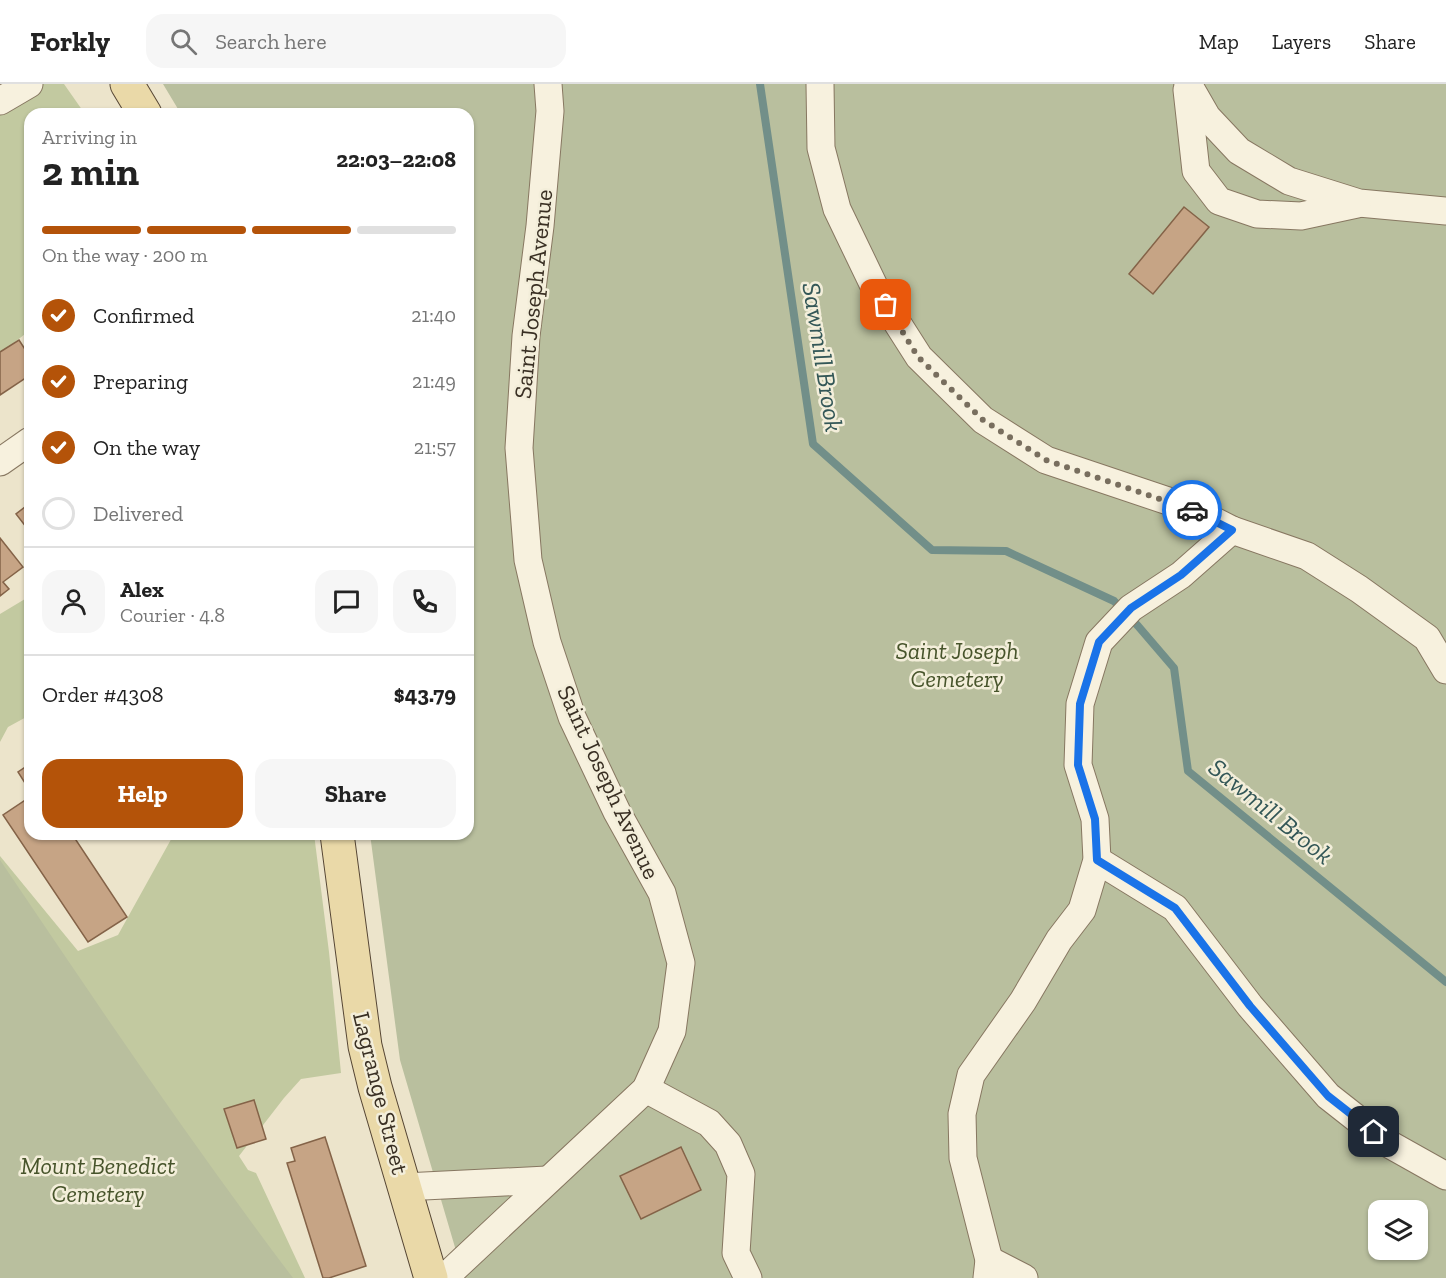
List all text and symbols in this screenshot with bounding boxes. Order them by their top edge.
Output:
search box [146,14,566,68]
text: Forkly [30,25,110,58]
icon: search [167,25,200,58]
text: Search here [215,28,327,55]
text: Map [1199,29,1239,54]
text: Layers [1272,29,1331,54]
text: Share [1364,29,1416,54]
text: Arriving in [42,125,137,149]
text: 22:03–22:08 [336,146,456,173]
text: 2 min [42,148,139,195]
street label: Saint Joseph Avenue [508,188,558,400]
text: On the way · 200 m [42,243,208,267]
pin [860,279,911,330]
water label: Sawmill Brook [795,280,851,434]
icon: bag [869,288,902,321]
icon: check [42,299,75,332]
text: Confirmed [93,302,194,329]
text: 21:40 [411,303,456,327]
icon: check [42,365,75,398]
text: Preparing [93,368,188,395]
text: 21:49 [412,369,456,393]
icon: check [42,431,75,464]
text: On the way [93,434,200,461]
text: 21:57 [414,435,456,459]
courier [1162,480,1222,540]
icon: car [1176,494,1209,527]
text: Delivered [93,500,183,527]
button: person [42,570,105,633]
button: chat [315,570,378,633]
button: phone [393,570,456,633]
text: Alex [120,576,164,603]
text: Courier · 4.8 [120,603,225,627]
park label: Saint Joseph Cemetery [895,636,1019,693]
text: Order #4308 [42,681,164,708]
text: $43.79 [394,681,456,708]
street label: Saint Joseph Avenue [551,681,667,883]
water label: Sawmill Brook [1202,751,1340,871]
button: Help [42,759,243,828]
button: Share [255,759,456,828]
street label: Lagrange Street [347,1009,415,1177]
pin [1348,1106,1399,1157]
icon: home [1357,1115,1390,1148]
park label: Mount Benedict Cemetery [21,1151,175,1208]
map controls [1368,1200,1428,1260]
button: layers [1368,1200,1428,1260]

